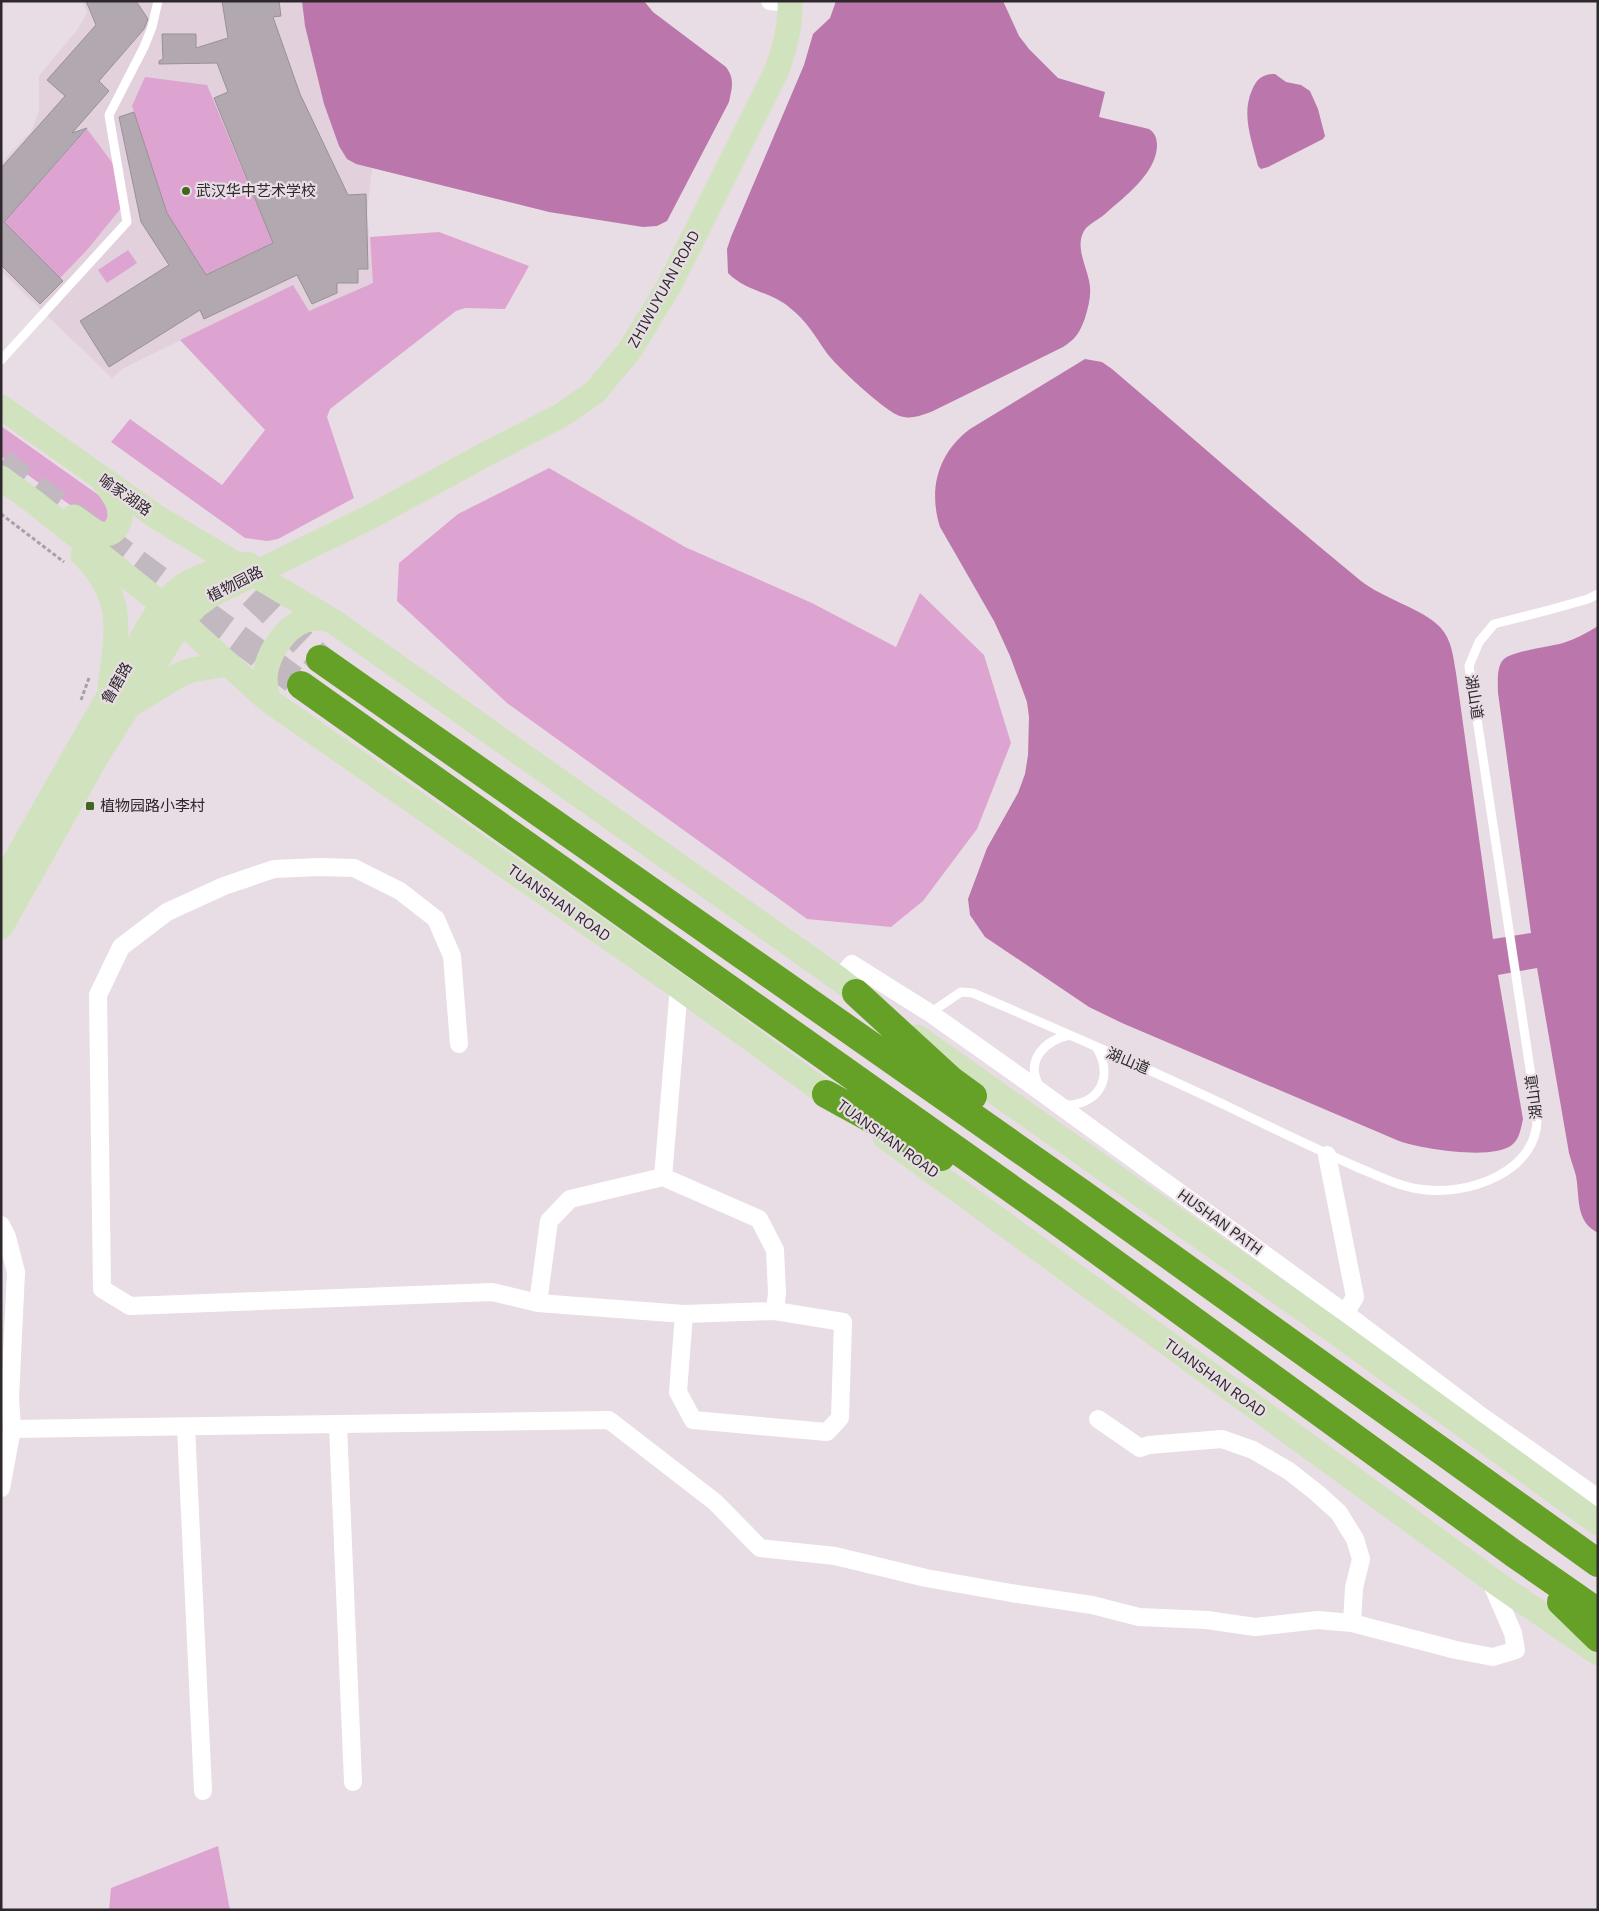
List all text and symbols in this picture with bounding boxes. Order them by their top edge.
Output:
place label: 武汉华中艺术学校 [196,181,316,200]
marker: 武汉华中艺术学校 [180,185,192,197]
street label: ZHIWUYUAN ROAD [623,227,704,351]
street label: 喻家湖路 [95,470,155,520]
street label: 植物园路 [204,561,266,606]
street label: 鲁磨路 [97,659,136,707]
street label: 湖山道 [1462,673,1487,721]
place label: 植物园路小李村 [100,796,205,815]
marker: 植物园路小李村 [84,800,96,812]
street label: TUANSHAN ROAD [504,860,614,945]
street label: 湖山道 [1104,1043,1153,1078]
street label: 湖山道 [1521,1074,1546,1121]
street label: TUANSHAN ROAD [834,1095,943,1182]
street label: HUSHAN PATH [1174,1184,1266,1259]
street label: TUANSHAN ROAD [1161,1334,1270,1421]

